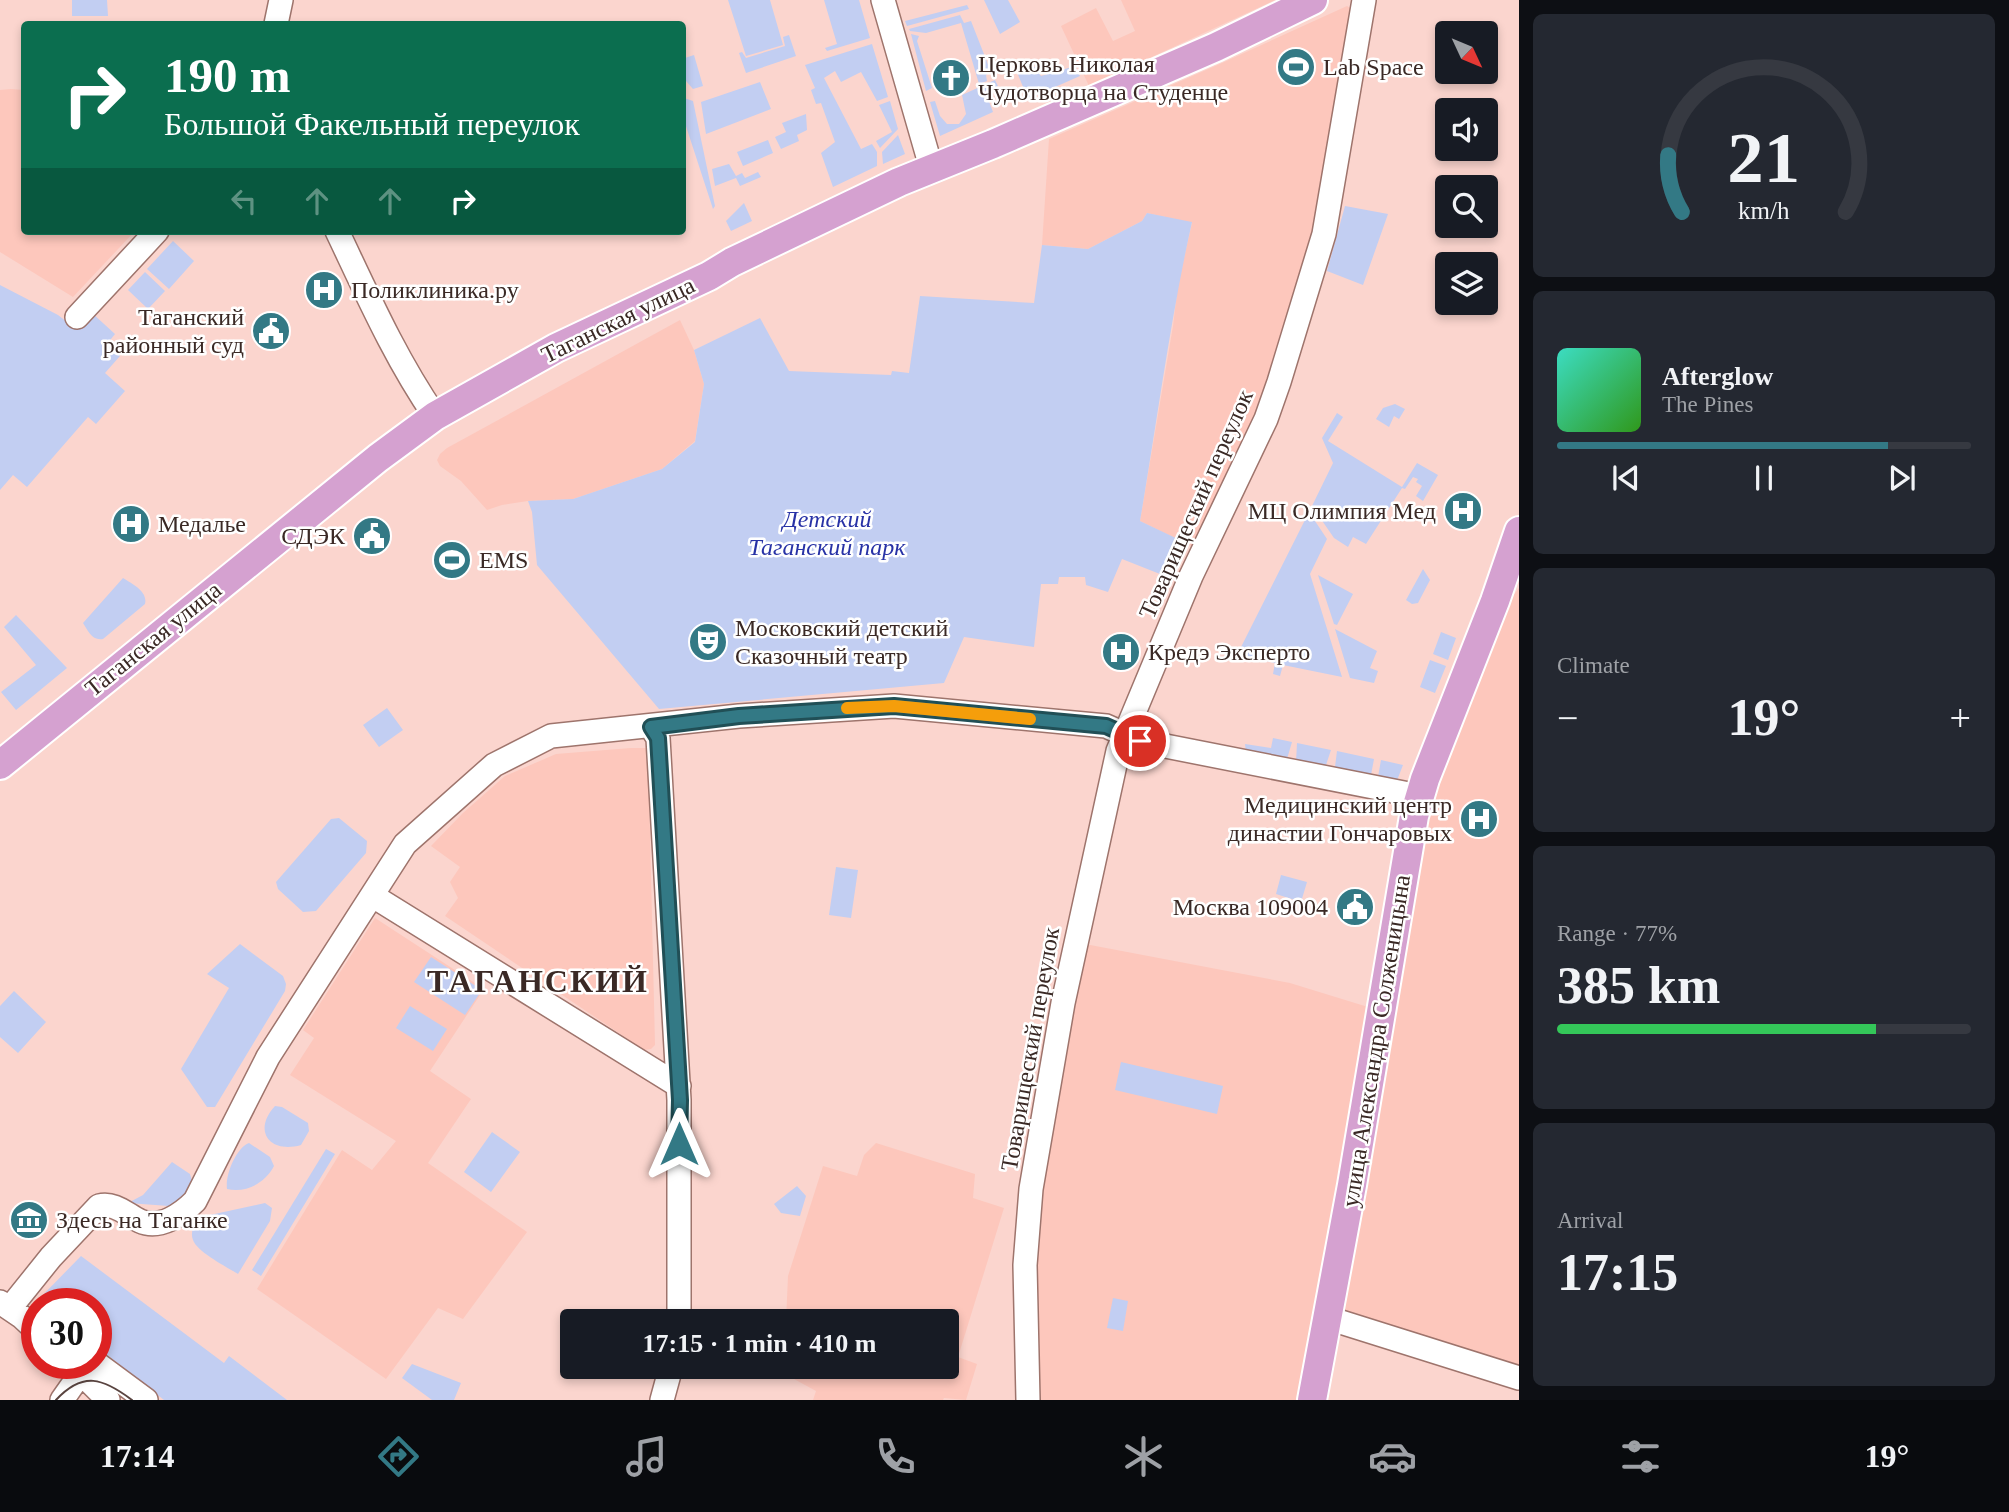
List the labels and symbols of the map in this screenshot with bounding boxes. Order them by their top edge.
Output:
north arrow [1435,21,1498,84]
sports icon: Lab Space [1275,46,1317,88]
place label: Церковь Николая Чудотворца на Студенце [978,51,1228,105]
place label: Lab Space [1323,54,1424,80]
church icon: Церковь Николая Чудотворца на Студенце [930,57,972,99]
hospital icon: Поликлиника.ру [303,269,345,311]
street label: Таганская улица [537,272,699,368]
place label: Поликлиника.ру [351,277,519,303]
place label: Таганский районный суд [103,304,244,358]
public building icon: Таганский районный суд [250,310,292,352]
street label: Товарищеский переулок [1134,385,1258,622]
hospital icon: МЦ Олимпия Мед [1442,490,1484,532]
place label: МЦ Олимпия Мед [1248,498,1436,524]
hospital icon: Медалье [110,503,152,545]
park label: Детский Таганский парк [749,506,906,560]
place label: Медалье [158,511,246,537]
public building icon: СДЭК [351,515,393,557]
place label: СДЭК [281,523,346,549]
sports icon: EMS [431,539,473,581]
place label: EMS [479,547,528,573]
street label: Таганская улица [80,576,226,702]
place label: Московский детский Сказочный театр [735,615,948,669]
theatre icon: Московский детский Сказочный театр [687,621,729,663]
hospital icon: Кредэ Эксперто [1100,631,1142,673]
place label: Кредэ Эксперто [1148,639,1310,665]
pin [1110,711,1170,771]
place label: Медицинский центр династии Гончаровых [1228,792,1452,846]
hospital icon: Медицинский центр династии Гончаровых [1458,798,1500,840]
street label: улица Александра Солженицына [1337,873,1415,1209]
public building icon: Москва 109004 [1334,886,1376,928]
place label: Москва 109004 [1173,894,1328,920]
street label: Товарищеский переулок [996,925,1064,1173]
district label: ТАГАНСКИЙ [427,963,649,999]
position arrow [642,1107,716,1181]
museum icon: Здесь на Таганке [8,1199,50,1241]
place label: Здесь на Таганке [56,1207,228,1233]
speed limit sign: 30 [21,1288,112,1379]

